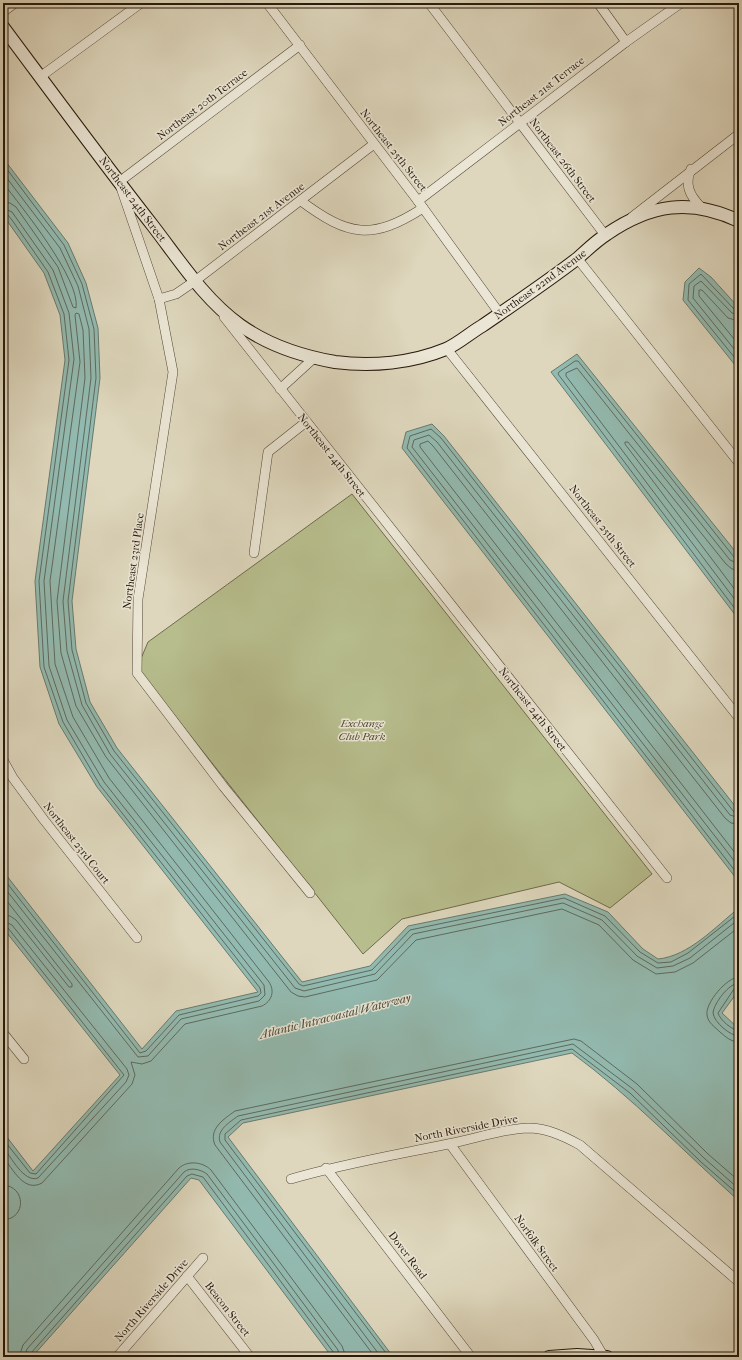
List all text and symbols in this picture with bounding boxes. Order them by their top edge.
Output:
street label: Northeast 21st Terrace [496,53,587,129]
street label: Northeast 20th Terrace [154,66,251,143]
street label: Northeast 25th Street [357,106,430,194]
street label: Northeast 26th Street [527,115,599,205]
street label: Northeast 24th Street [96,154,169,244]
street label: Northeast 21st Avenue [216,179,307,253]
street label: Northeast 22nd Avenue [492,246,589,322]
street label: Northeast 24th Street [295,411,368,500]
street label: Northeast 25th Street [566,482,639,570]
street label: Northeast 23rd Place [120,511,147,610]
street label: Northeast 24th Street [496,665,569,754]
park label: Exchange Club Park [338,717,386,743]
street label: Northeast 23rd Court [41,800,113,887]
water label: Atlantic Intracoastal Waterway [256,990,413,1042]
street label: North Riverside Drive [413,1112,520,1145]
street label: Norfolk Street [512,1212,562,1274]
street label: Dover Road [386,1229,430,1282]
street label: North Riverside Drive [112,1256,191,1344]
street label: Beacon Street [202,1279,253,1339]

